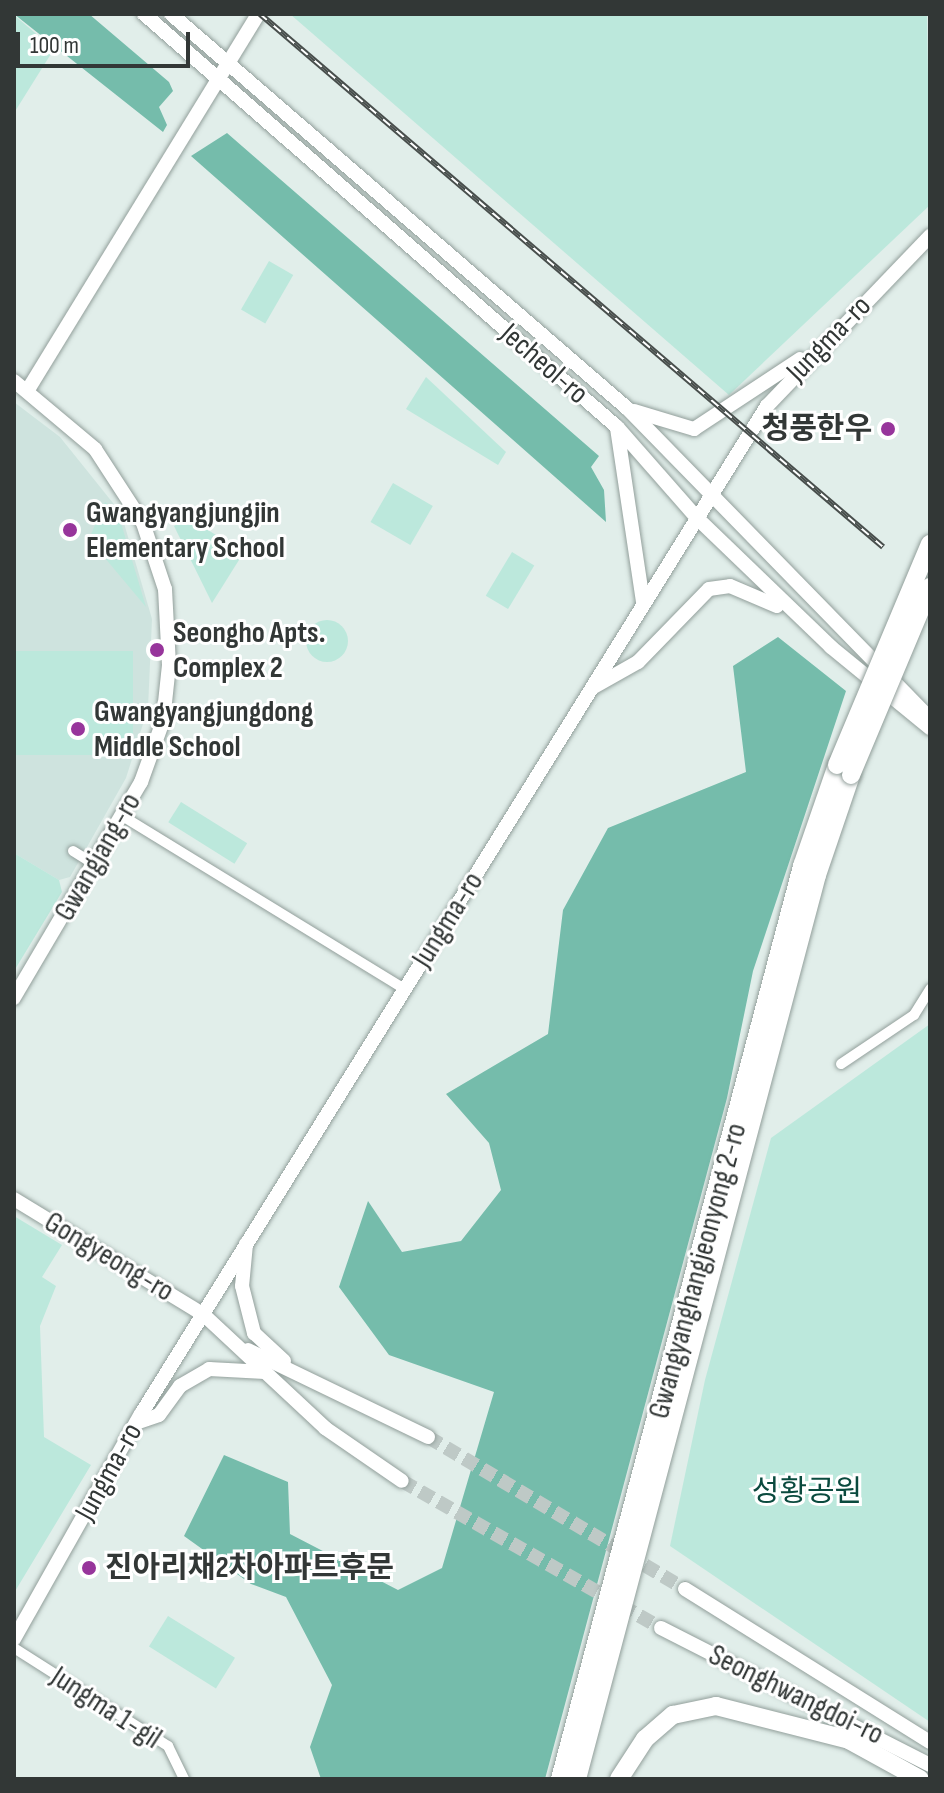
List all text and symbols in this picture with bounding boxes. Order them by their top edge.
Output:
scale bar [20,16,194,66]
text: 100 m [30,31,79,60]
street label: Jungma-ro [779,288,879,390]
street label: Jecheol-ro [493,316,595,412]
place label: 청풍한우 [762,411,872,447]
marker: 청풍한우 [879,420,897,438]
place label: Gwangyangjungjin Elementary School [86,495,285,566]
marker: Gwangyangjungjin Elementary School [61,521,79,539]
place label: Seongho Apts. Complex 2 [173,615,325,686]
marker: Seongho Apts. Complex 2 [148,641,166,659]
place label: Gwangyangjungdong Middle School [94,694,313,764]
marker: Gwangyangjungdong Middle School [69,720,87,738]
street label: Gwangjang-ro [47,787,149,927]
street label: Jungma-ro [405,866,491,974]
street label: Gwangyanghangjeonyong 2-ro [641,1119,755,1423]
street label: Gongyeong-ro [38,1204,180,1310]
street label: Jungma-ro [68,1417,150,1527]
park label: 성황공원 [752,1474,862,1510]
place label: 진아리채2차아파트후문 [105,1550,394,1586]
marker: 진아리채2차아파트후문 [80,1559,98,1577]
street label: Seonghwangdoi-ro [703,1637,889,1753]
street label: Jungma 1-gil [44,1659,168,1757]

